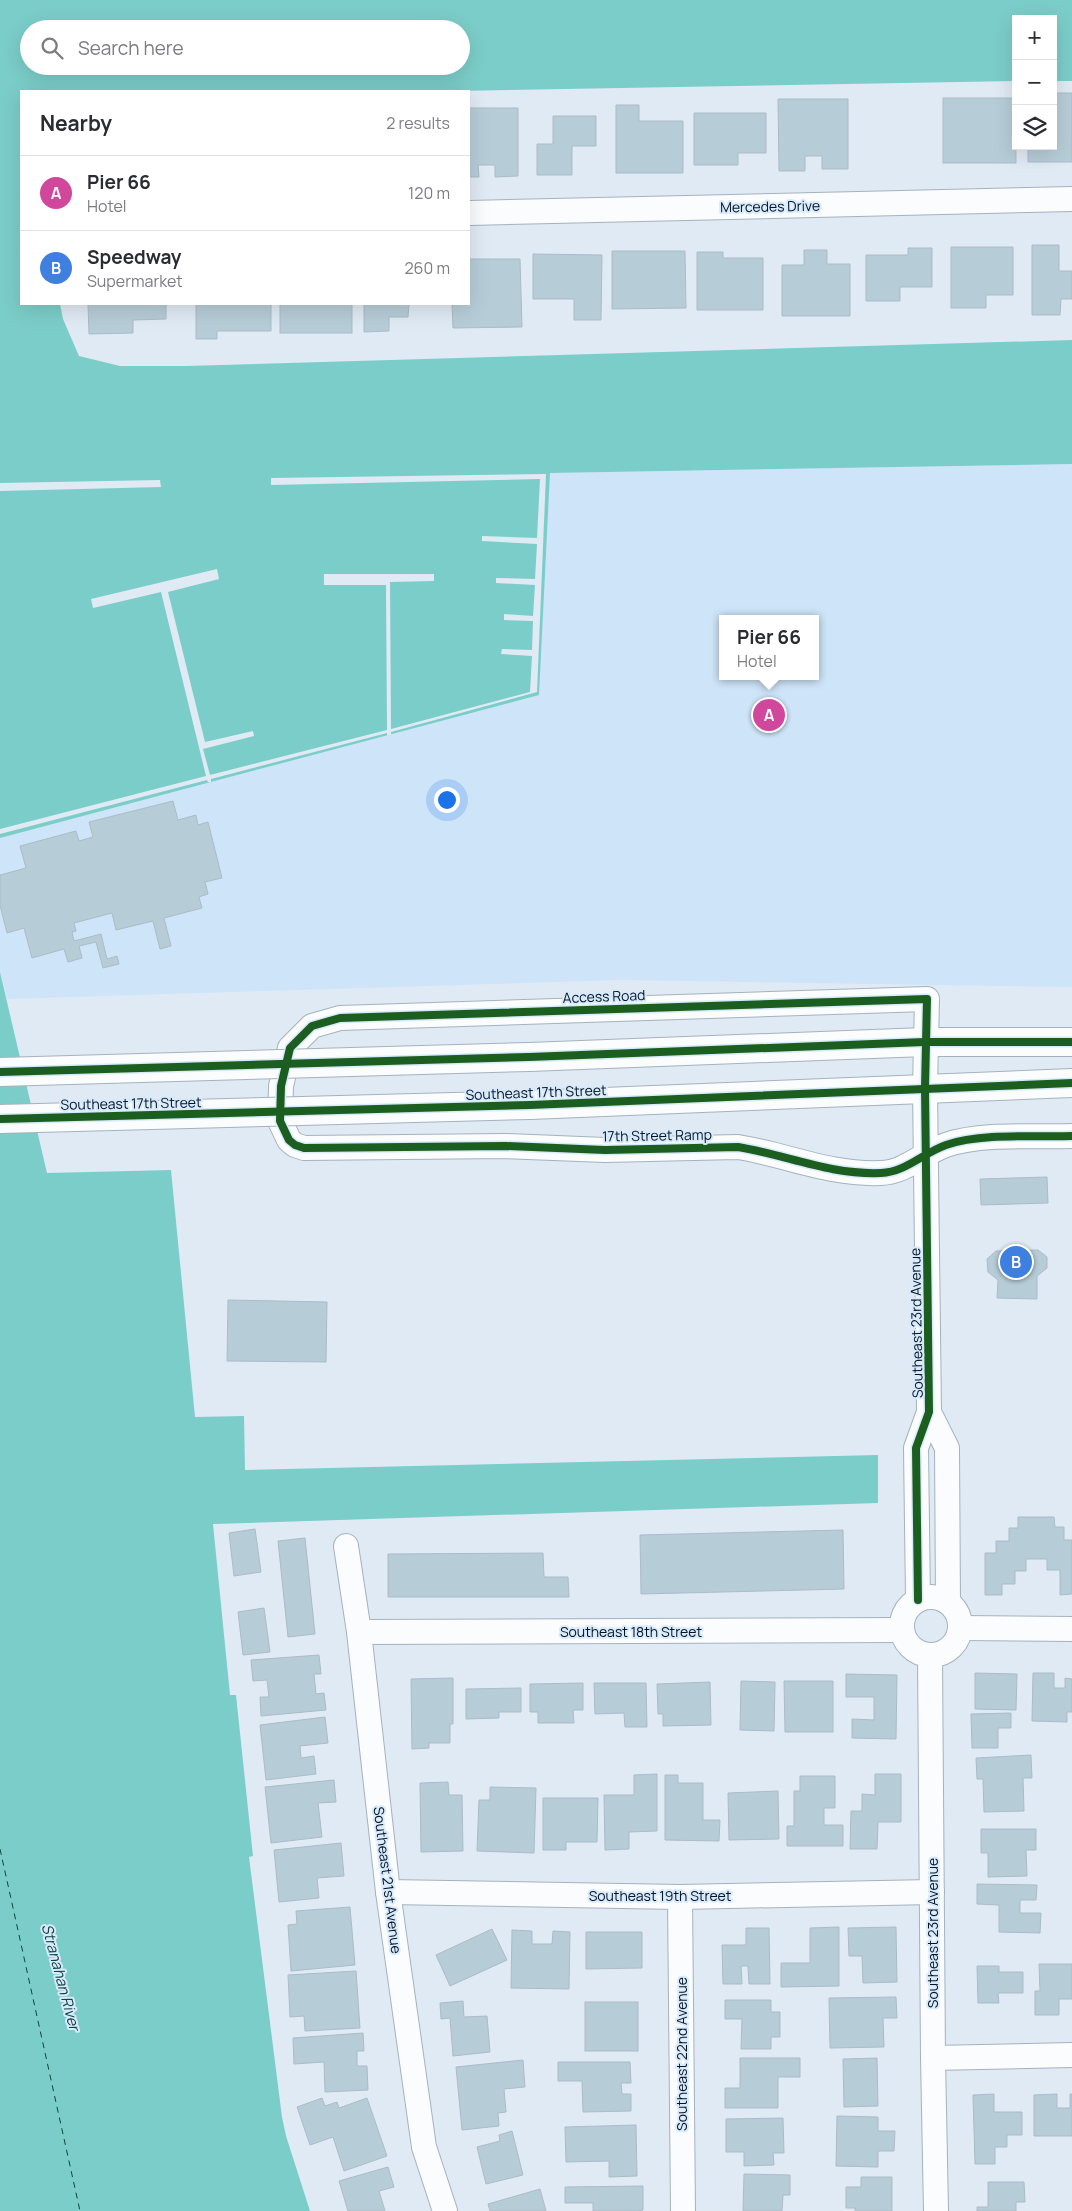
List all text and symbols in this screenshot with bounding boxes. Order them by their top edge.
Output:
map controls [1012,15,1057,150]
button: + [1012,15,1057,60]
search box [20,20,470,75]
icon: search [38,34,66,62]
text: Search here [78,35,184,61]
button: − [1012,60,1057,105]
button: layers [1012,105,1057,150]
text: Nearby [40,109,112,137]
text: 2 results [386,112,450,134]
text: Pier 66 [87,169,151,195]
text: A [51,182,61,204]
text: 120 m [408,182,450,204]
text: Hotel [87,195,127,217]
street label: Mercedes Drive [720,196,820,216]
text: Speedway [87,244,181,270]
text: B [51,257,61,279]
text: 260 m [404,257,450,279]
text: Supermarket [87,270,183,292]
popup [719,615,819,680]
text: Pier 66 [737,624,801,650]
text: Hotel [737,650,777,672]
pin: A [753,696,785,734]
your location [434,787,460,813]
street label: Access Road [562,985,646,1007]
street label: Southeast 17th Street [465,1080,607,1104]
street label: Southeast 17th Street [60,1092,202,1114]
street label: 17th Street Ramp [602,1125,712,1145]
pin: B [1000,1243,1032,1281]
street label: Southeast 23rd Avenue [905,1248,927,1398]
street label: Southeast 18th Street [560,1622,702,1641]
street label: Southeast 21st Avenue [370,1805,406,1955]
street label: Southeast 23rd Avenue [923,1858,942,2008]
street label: Southeast 19th Street [589,1886,732,1905]
water label: Stranahan River [37,1921,86,2035]
street label: Southeast 22nd Avenue [672,1977,691,2131]

